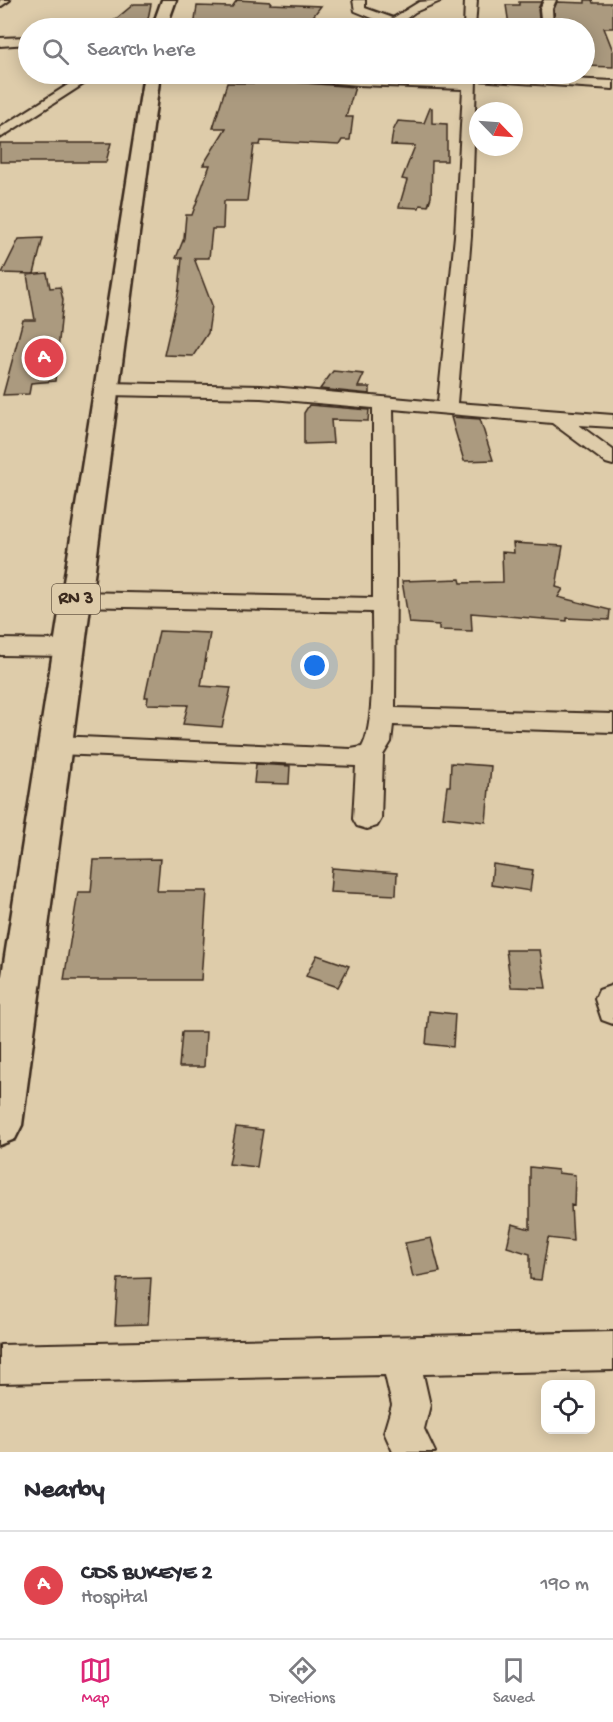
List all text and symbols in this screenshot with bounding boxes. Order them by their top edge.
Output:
search box [18,18,595,84]
icon: search [39,35,72,68]
text: Search here [87,38,195,64]
north arrow [469,102,523,156]
pin: A [24,336,63,380]
road number: RN 3 [52,584,100,614]
your location [300,651,329,680]
map controls [541,1380,595,1434]
button: locate [541,1380,595,1434]
text: Nearby [24,1476,105,1507]
text: CDS BUKEYE 2 [81,1561,212,1587]
text: A [38,1574,49,1597]
text: 190 m [541,1574,589,1597]
text: Hospital [81,1587,148,1610]
tab: Map [79,1654,112,1709]
tab: Directions [270,1654,335,1709]
tab: Saved [493,1654,534,1709]

